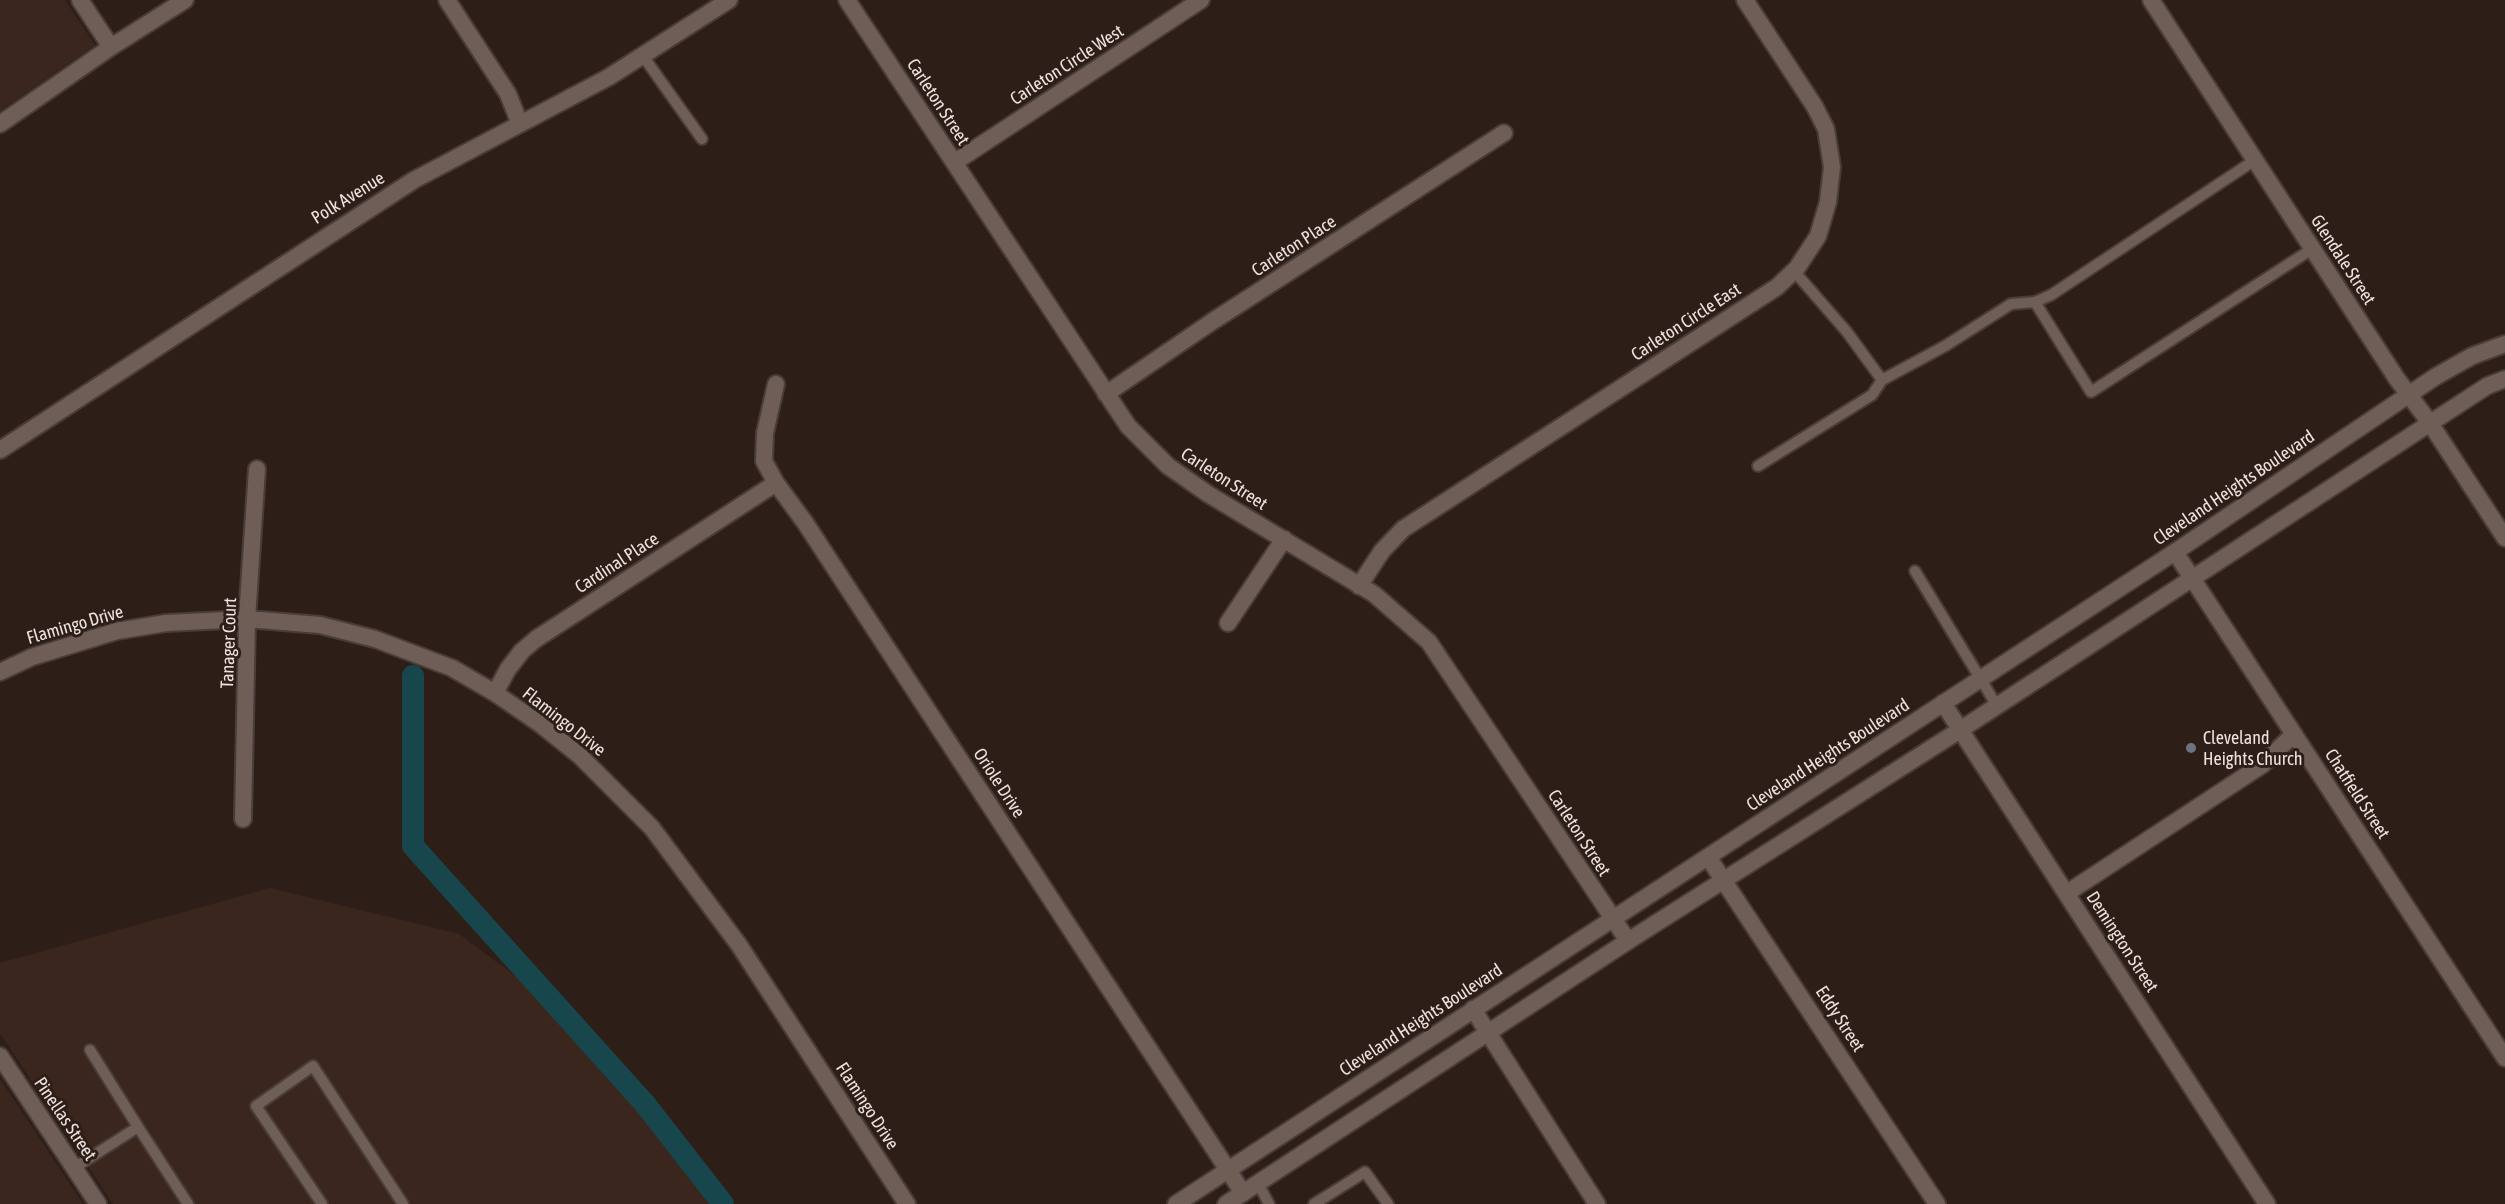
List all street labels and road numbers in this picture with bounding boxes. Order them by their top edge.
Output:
street label: Carleton Circle West [1006,20,1128,110]
street label: Carleton Street [902,55,974,149]
street label: Polk Avenue [307,167,389,229]
street label: Carleton Place [1248,211,1340,281]
street label: Glendale Street [2306,211,2380,309]
street label: Carleton Circle East [1627,279,1745,365]
street label: Cleveland Heights Boulevard [2149,426,2319,550]
street label: Carleton Street [1177,443,1271,515]
street label: Cardinal Place [571,528,663,598]
street label: Tanager Court [217,597,241,689]
street label: Flamingo Drive [24,601,126,649]
street label: Flamingo Drive [518,683,610,761]
street label: Cleveland Heights Boulevard [1742,694,1914,816]
street label: Oriole Drive [969,744,1029,822]
street label: Chatfield Street [2320,745,2394,843]
street label: Carleton Street [1543,786,1615,880]
street label: Demington Street [2081,887,2163,997]
street label: Cleveland Heights Boulevard [1335,959,1507,1081]
street label: Eddy Street [1811,982,1869,1056]
street label: Flamingo Drive [831,1058,903,1154]
street label: Pinellas Street [29,1073,101,1165]

